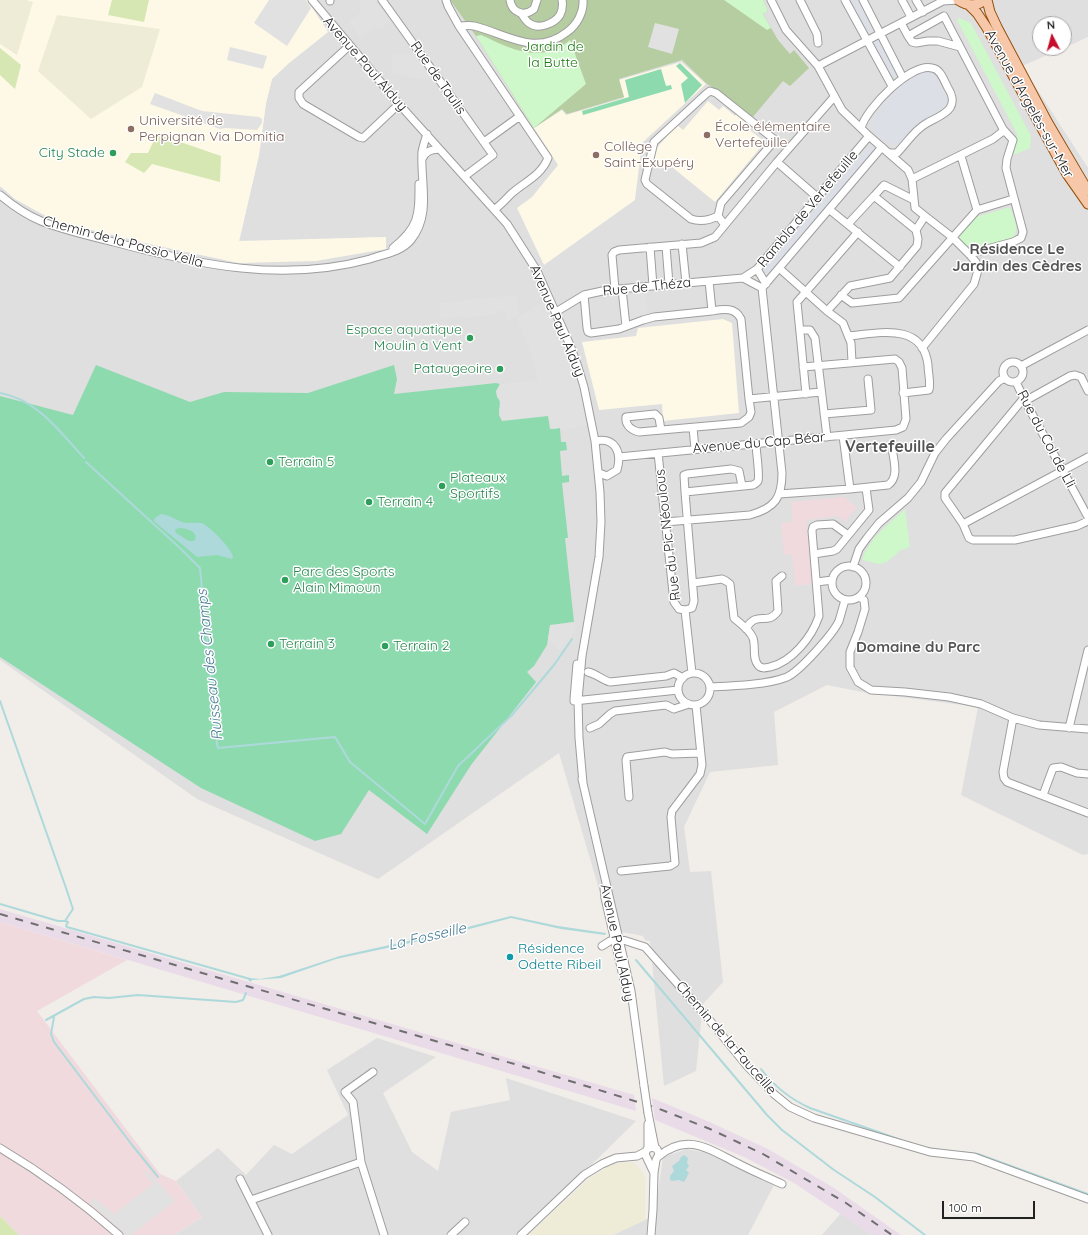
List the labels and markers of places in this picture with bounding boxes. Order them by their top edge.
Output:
place label: Université de Perpignan Via Domitia [139,113,284,146]
place label: École élémentaire Vertefeuille [715,119,830,152]
marker: Université de Perpignan Via Domitia [126,124,136,134]
marker: École élémentaire Vertefeuille [702,130,712,140]
place label: Collège Saint-Exupéry [604,139,694,172]
place label: City Stade [39,145,105,161]
marker: City Stade [108,148,118,158]
marker: Collège Saint-Exupéry [591,150,601,160]
place label: Espace aquatique Moulin à Vent [346,322,462,354]
marker: Espace aquatique Moulin à Vent [465,333,475,343]
place label: Pataugeoire [414,361,492,377]
marker: Pataugeoire [495,364,505,374]
place label: Terrain 5 [278,454,334,470]
marker: Terrain 5 [265,457,275,467]
place label: Plateaux Sportifs [450,470,506,502]
marker: Plateaux Sportifs [437,481,447,491]
place label: Terrain 4 [377,494,433,510]
marker: Terrain 4 [364,497,374,507]
place label: Parc des Sports Alain Mimoun [293,564,394,596]
marker: Parc des Sports Alain Mimoun [280,575,290,585]
place label: Terrain 3 [279,636,335,652]
place label: Terrain 2 [393,638,449,654]
marker: Terrain 3 [266,639,276,649]
marker: Terrain 2 [380,641,390,651]
place label: Résidence Odette Ribeil [518,941,601,974]
marker: Résidence Odette Ribeil [505,952,515,962]

